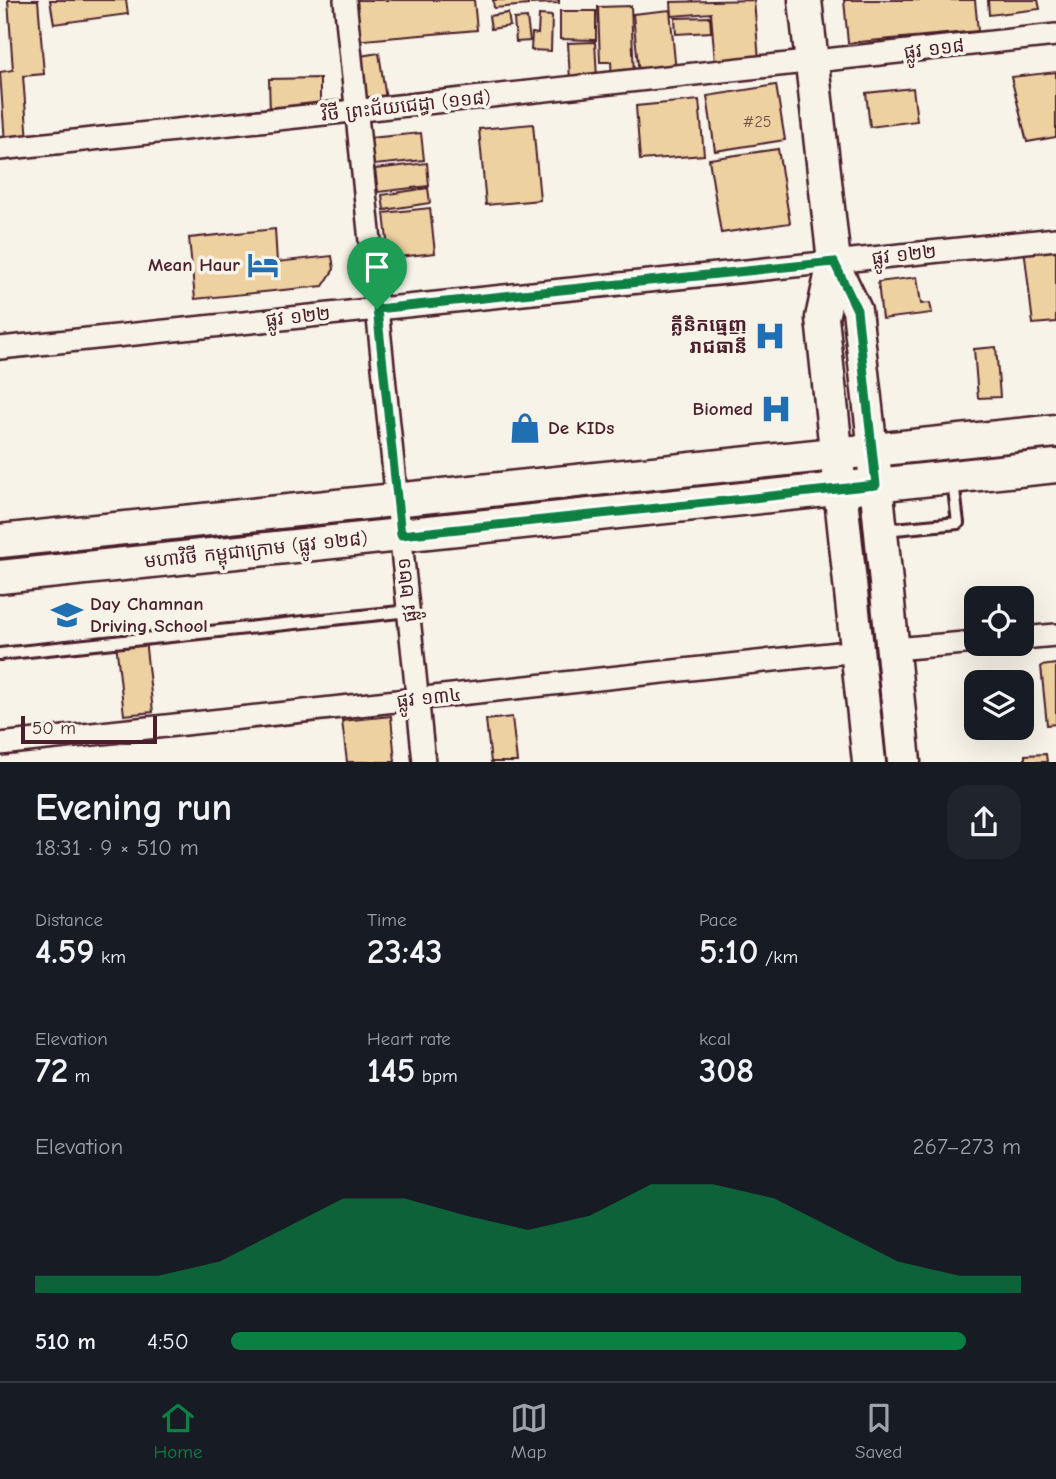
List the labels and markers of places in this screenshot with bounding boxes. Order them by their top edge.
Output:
pin [347,237,407,309]
hotel icon: Mean Haur [246,248,280,282]
place label: Mean Haur [148,254,240,276]
place label: គ្លីនិកធ្មេញ រាជធានី [670,314,747,358]
hospital icon: គ្លីនិកធ្មេញ រាជធានី [753,319,787,353]
hospital icon: Biomed [759,392,793,426]
place label: Biomed [693,398,753,420]
shop icon: De KIDs [508,411,542,445]
place label: De KIDs [548,417,614,439]
place label: Day Chamnan Driving School [90,593,208,637]
school or university icon: Day Chamnan Driving School [50,598,84,632]

